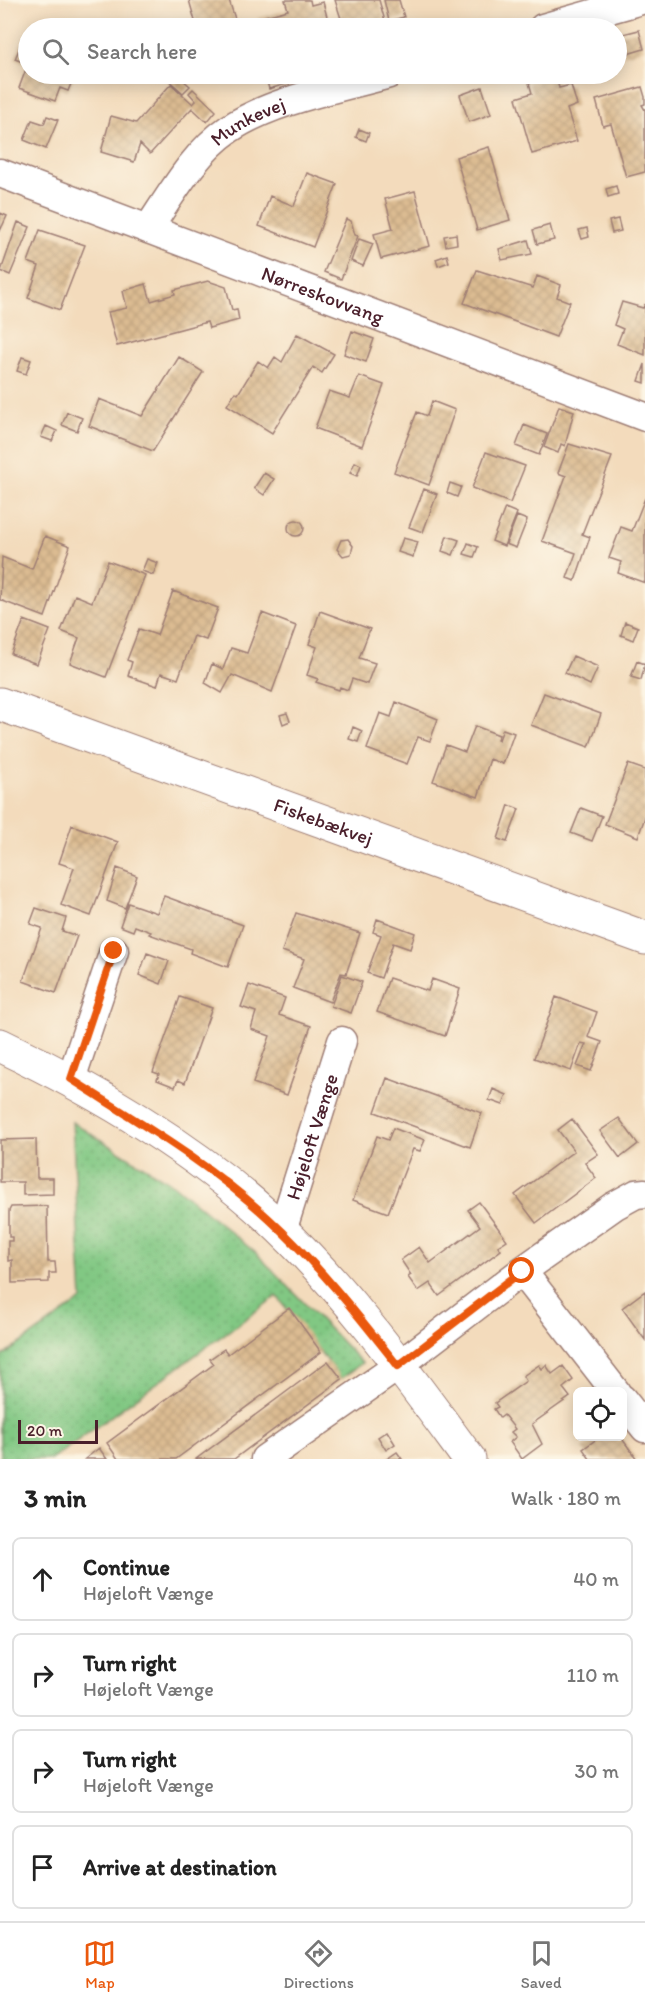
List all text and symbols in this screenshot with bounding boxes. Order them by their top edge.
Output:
search box [18,18,627,84]
icon: search [39,35,72,68]
text: Search here [87,38,197,65]
street label: Munkevej [205,92,288,151]
street label: Nørreskovvang [258,261,388,329]
street label: Fiskebækvej [270,792,376,850]
route end [100,937,126,963]
street label: Højeloft Vænge [281,1071,343,1203]
route start [508,1257,534,1283]
map controls [573,1387,627,1441]
button: locate [573,1387,627,1441]
scale bar [18,1417,98,1444]
text: 20 m [27,1421,62,1440]
text: 3 min [24,1482,86,1514]
text: Walk · 180 m [511,1486,621,1510]
text: Continue [83,1554,170,1581]
icon: ahead [26,1563,59,1596]
text: 40 m [573,1567,619,1591]
text: Højeloft Vænge [83,1581,214,1605]
text: Turn right [83,1650,177,1677]
icon: right [26,1659,59,1692]
text: 110 m [567,1663,619,1687]
text: Højeloft Vænge [83,1677,214,1701]
text: Turn right [83,1746,177,1773]
icon: right [26,1755,59,1788]
text: 30 m [574,1759,619,1783]
text: Højeloft Vænge [83,1773,214,1797]
icon: arrive [26,1851,59,1884]
text: Arrive at destination [83,1854,277,1881]
tab: Map [83,1937,116,1992]
tab: Directions [283,1937,354,1992]
tab: Saved [521,1937,562,1992]

